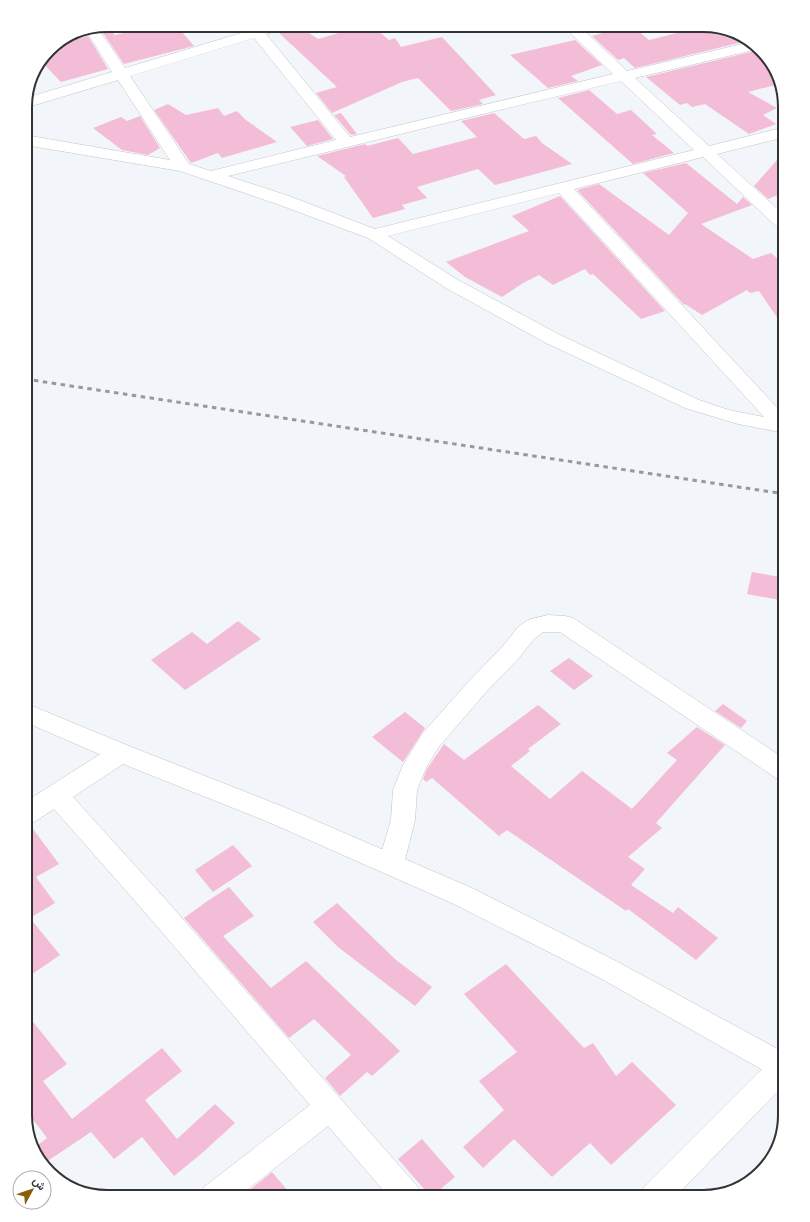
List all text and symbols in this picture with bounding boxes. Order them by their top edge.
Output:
north arrow [12,1170,52,1210]
text: ش [30,1175,49,1193]

